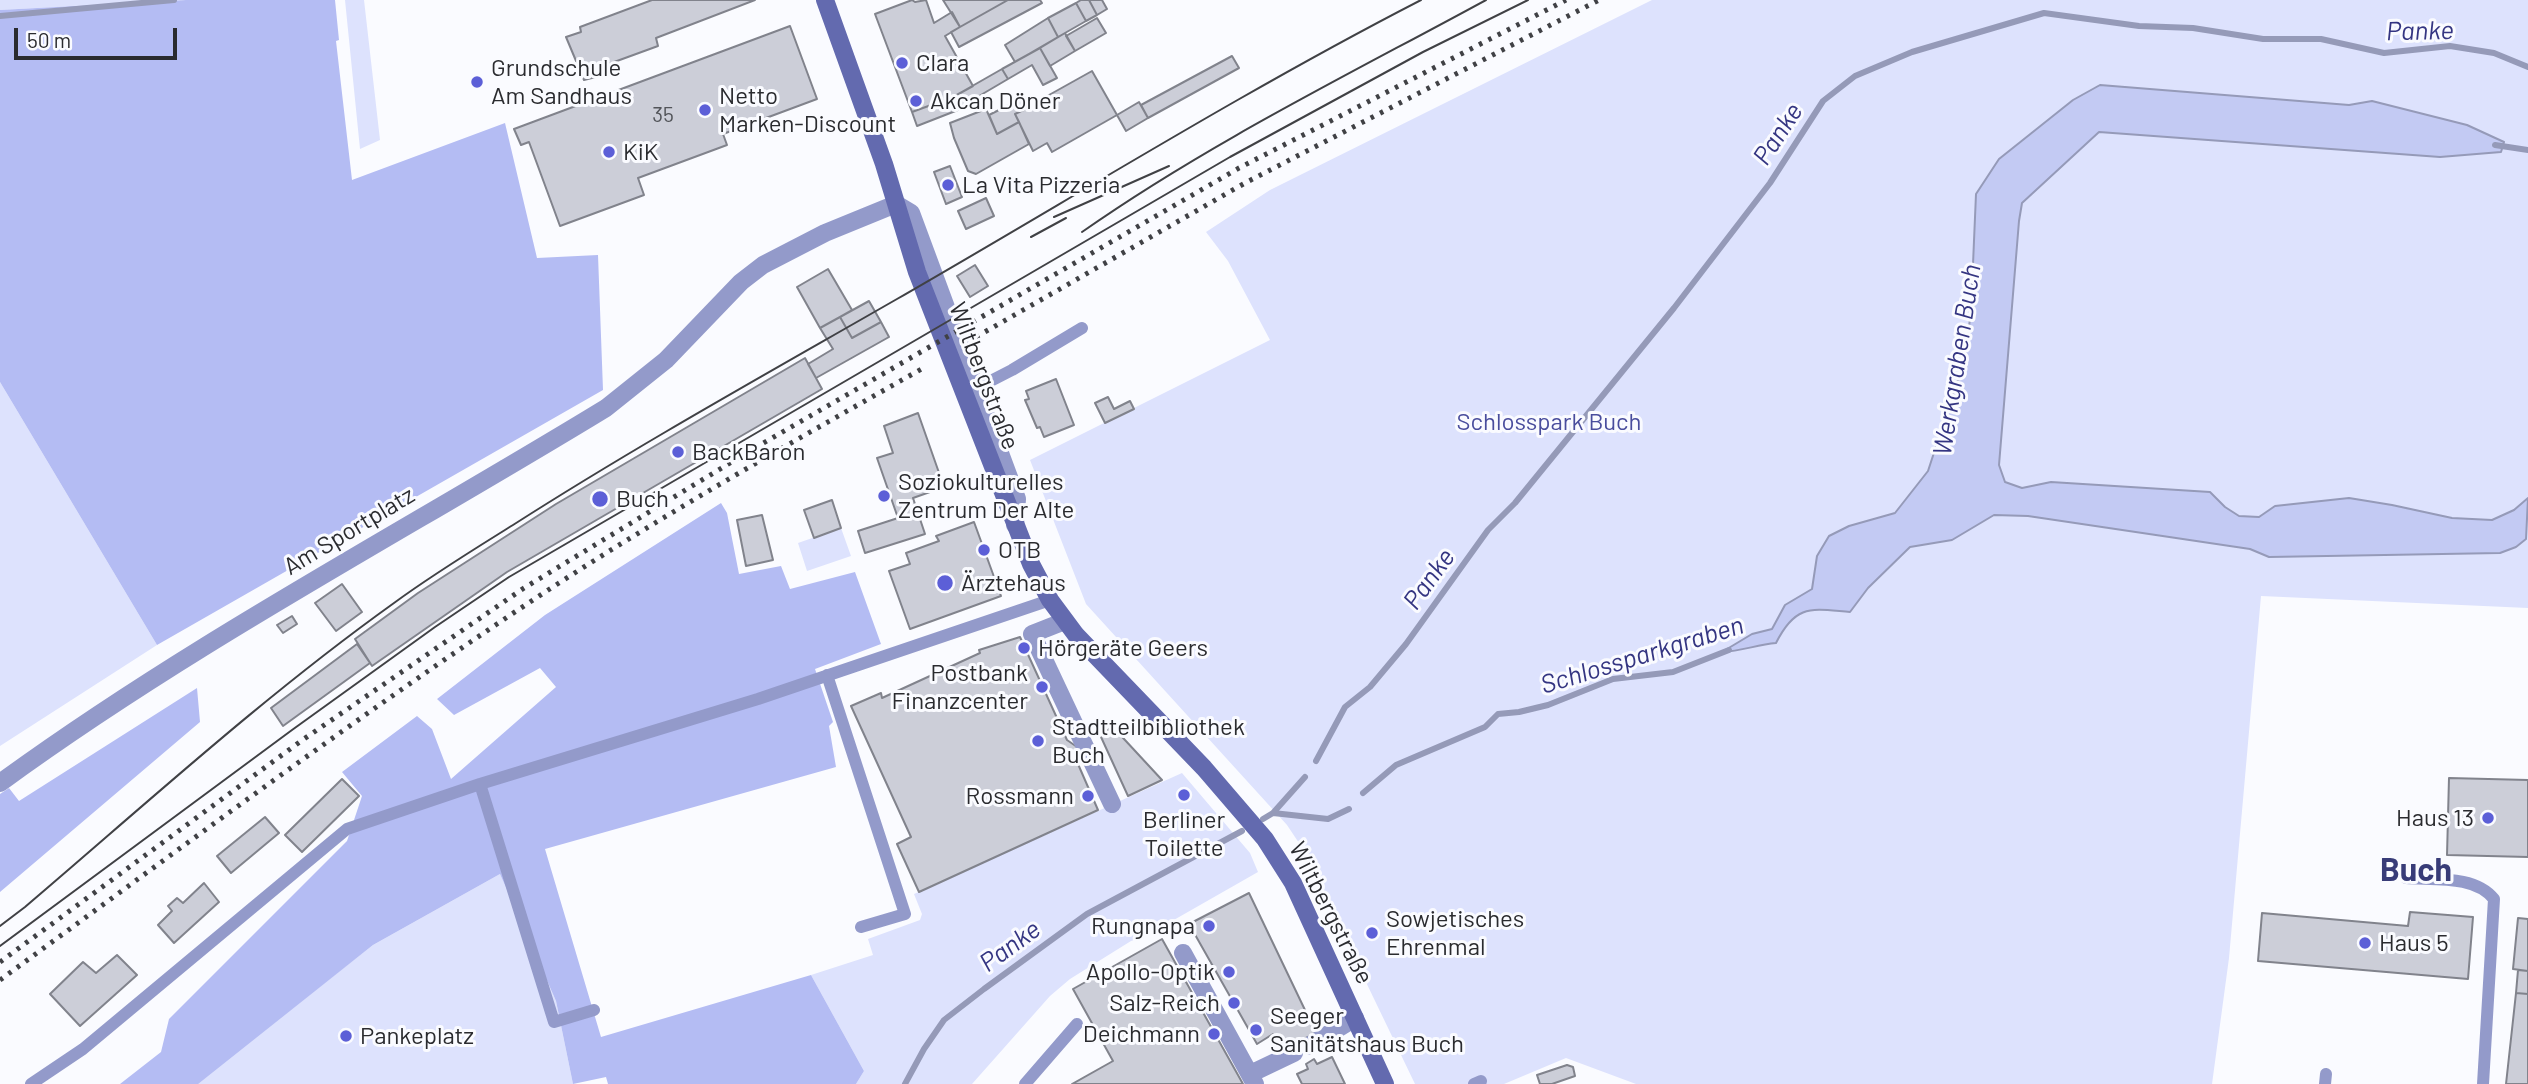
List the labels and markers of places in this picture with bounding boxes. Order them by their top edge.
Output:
place label: Clara [916,49,969,77]
place label: Grundschule Am Sandhaus [491,54,632,110]
marker: Clara [894,55,910,71]
marker: Grundschule Am Sandhaus [469,74,485,90]
place label: Netto Marken-Discount [719,82,896,138]
place label: Akcan Döner [930,87,1061,115]
marker: Akcan Döner [908,93,924,109]
marker: Netto Marken-Discount [697,102,713,118]
place label: KiK [623,138,658,166]
marker: KiK [601,144,617,160]
place label: La Vita Pizzeria [962,171,1120,199]
marker: La Vita Pizzeria [940,177,956,193]
place label: BackBaron [692,438,805,466]
marker: BackBaron [670,444,686,460]
place label: Soziokulturelles Zentrum Der Alte [898,468,1074,524]
place label: Buch [616,485,669,513]
marker: Soziokulturelles Zentrum Der Alte [876,488,892,504]
marker: Buch [590,489,610,509]
place label: OTB [998,536,1041,564]
marker: OTB [976,542,992,558]
place label: Ärztehaus [961,569,1066,597]
marker: Ärztehaus [935,573,955,593]
place label: Hörgeräte Geers [1038,634,1208,662]
marker: Hörgeräte Geers [1016,640,1032,656]
place label: Postbank Finanzcenter [891,659,1028,715]
marker: Postbank Finanzcenter [1034,679,1050,695]
place label: Stadtteilbibliothek Buch [1052,713,1245,769]
marker: Stadtteilbibliothek Buch [1030,733,1046,749]
place label: Rossmann [966,782,1074,810]
marker: Berliner Toilette [1176,787,1192,803]
marker: Rossmann [1080,788,1096,804]
place label: Haus 13 [2396,804,2474,832]
place label: Berliner Toilette [1143,806,1225,862]
marker: Haus 13 [2480,810,2496,826]
place label: Sowjetisches Ehrenmal [1386,905,1524,961]
place label: Rungnapa [1091,912,1195,940]
marker: Rungnapa [1201,918,1217,934]
marker: Sowjetisches Ehrenmal [1364,925,1380,941]
place label: Haus 5 [2379,929,2449,957]
marker: Haus 5 [2357,935,2373,951]
place label: Apollo-Optik [1086,958,1215,986]
marker: Apollo-Optik [1221,964,1237,980]
place label: Salz-Reich [1109,989,1220,1017]
marker: Salz-Reich [1226,995,1242,1011]
place label: Seeger Sanitätshaus Buch [1270,1002,1464,1058]
place label: Deichmann [1083,1020,1200,1048]
place label: Pankeplatz [360,1022,474,1050]
marker: Seeger Sanitätshaus Buch [1248,1022,1264,1038]
marker: Deichmann [1206,1026,1222,1042]
marker: Pankeplatz [338,1028,354,1044]

